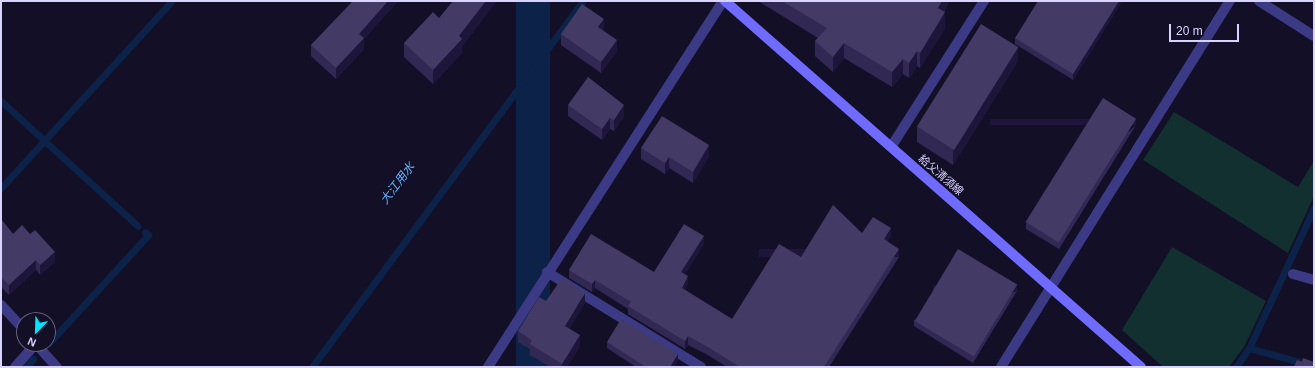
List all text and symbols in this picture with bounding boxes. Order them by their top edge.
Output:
scale bar [1171,16,1241,42]
text: 20 m [1176,24,1203,38]
street label: 給父清須線 [916,152,966,198]
water label: 大江用水 [378,160,418,208]
north arrow [16,312,56,352]
text: N [26,335,38,349]

